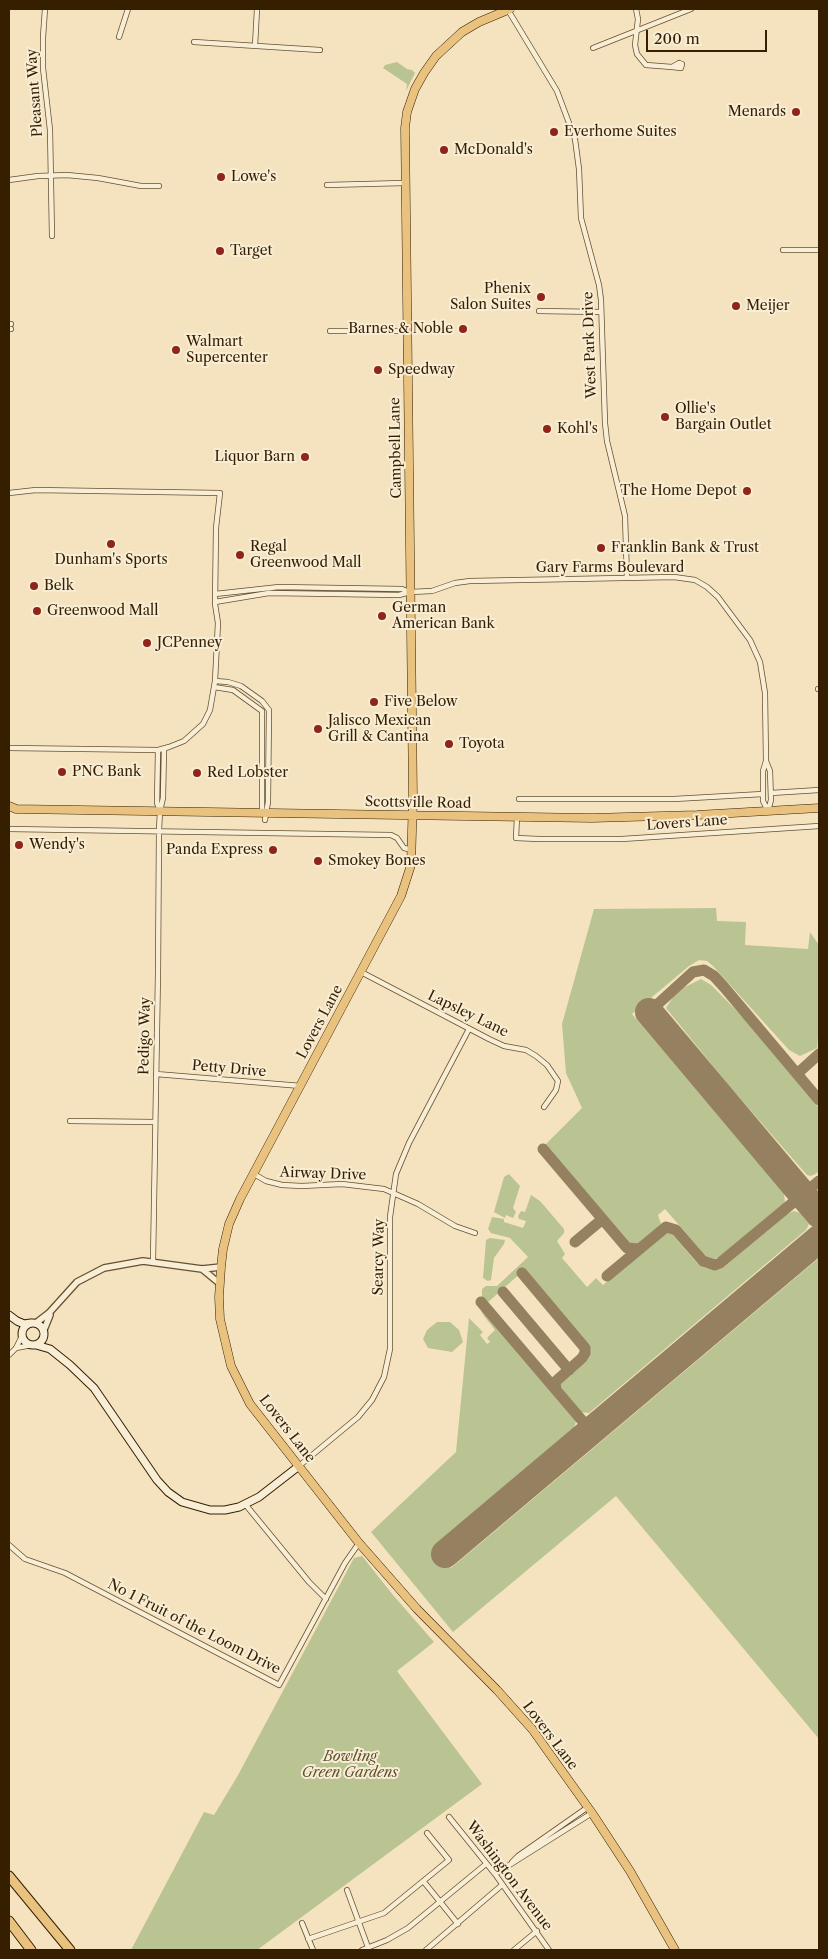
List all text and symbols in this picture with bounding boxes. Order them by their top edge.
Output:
scale bar [648,20,769,52]
text: 200 m [654,29,700,48]
street label: Pleasant Way [24,48,46,138]
place label: Menards [728,104,786,120]
marker: Menards [790,106,802,118]
place label: Everhome Suites [564,124,677,140]
marker: Everhome Suites [548,126,560,138]
place label: McDonald's [454,142,533,158]
marker: McDonald's [438,144,450,156]
place label: Lowe's [231,169,276,185]
marker: Lowe's [215,171,227,183]
place label: Target [230,243,272,259]
marker: Target [214,245,226,257]
place label: Phenix Salon Suites [450,281,531,314]
marker: Phenix Salon Suites [535,291,547,303]
street label: West Park Drive [580,291,600,399]
place label: Meijer [746,298,790,314]
marker: Meijer [730,300,742,312]
place label: Barnes & Noble [348,321,453,337]
marker: Barnes & Noble [457,323,469,335]
place label: Walmart Supercenter [186,334,268,367]
marker: Walmart Supercenter [170,344,182,356]
place label: Speedway [388,362,455,378]
marker: Speedway [372,364,384,376]
street label: Campbell Lane [387,397,405,499]
place label: Ollie's Bargain Outlet [675,401,772,434]
marker: Ollie's Bargain Outlet [659,411,671,423]
place label: Kohl's [557,421,598,437]
marker: Kohl's [541,423,553,435]
place label: Liquor Barn [214,449,295,465]
marker: Liquor Barn [299,451,311,463]
place label: The Home Depot [620,483,737,499]
marker: The Home Depot [741,485,753,497]
marker: Dunham's Sports [105,538,117,550]
place label: Regal Greenwood Mall [250,539,361,572]
place label: Franklin Bank & Trust [611,540,759,556]
marker: Franklin Bank & Trust [595,542,607,554]
marker: Regal Greenwood Mall [234,549,246,561]
place label: Dunham's Sports [55,552,167,568]
street label: Gary Farms Boulevard [536,560,684,576]
place label: Belk [44,578,74,594]
marker: Belk [28,580,40,592]
place label: German American Bank [392,600,495,632]
place label: Greenwood Mall [47,603,158,619]
marker: Greenwood Mall [31,605,43,617]
marker: German American Bank [376,610,388,622]
place label: JCPenney [157,635,222,651]
marker: JCPenney [141,637,153,649]
place label: Five Below [384,694,457,710]
marker: Five Below [368,696,380,708]
place label: Jalisco Mexican Grill & Cantina [328,713,431,746]
marker: Jalisco Mexican Grill & Cantina [312,723,324,735]
place label: Toyota [459,736,505,752]
marker: Toyota [443,738,455,750]
place label: PNC Bank [72,764,141,780]
place label: Red Lobster [207,765,288,781]
marker: PNC Bank [56,766,68,778]
marker: Red Lobster [191,767,203,779]
street label: Scottsville Road [365,794,471,812]
street label: Lovers Lane [646,812,728,834]
place label: Wendy's [29,837,85,853]
marker: Wendy's [13,839,25,851]
place label: Panda Express [166,842,263,858]
marker: Panda Express [267,844,279,856]
place label: Smokey Bones [328,853,426,869]
marker: Smokey Bones [312,855,324,867]
street label: Lovers Lane [294,982,346,1062]
street label: Lapsley Lane [425,987,511,1041]
street label: Pedigo Way [136,997,154,1075]
street label: Petty Drive [191,1057,267,1081]
street label: Airway Drive [279,1164,367,1184]
street label: Searcy Way [370,1218,388,1296]
street label: Lovers Lane [255,1392,319,1466]
street label: No 1 Fruit of the Loom Drive [105,1576,283,1678]
street label: Lovers Lane [519,1698,581,1774]
park label: Bowling Green Gardens [302,1749,398,1781]
street label: Washington Avenue [462,1818,556,1934]

